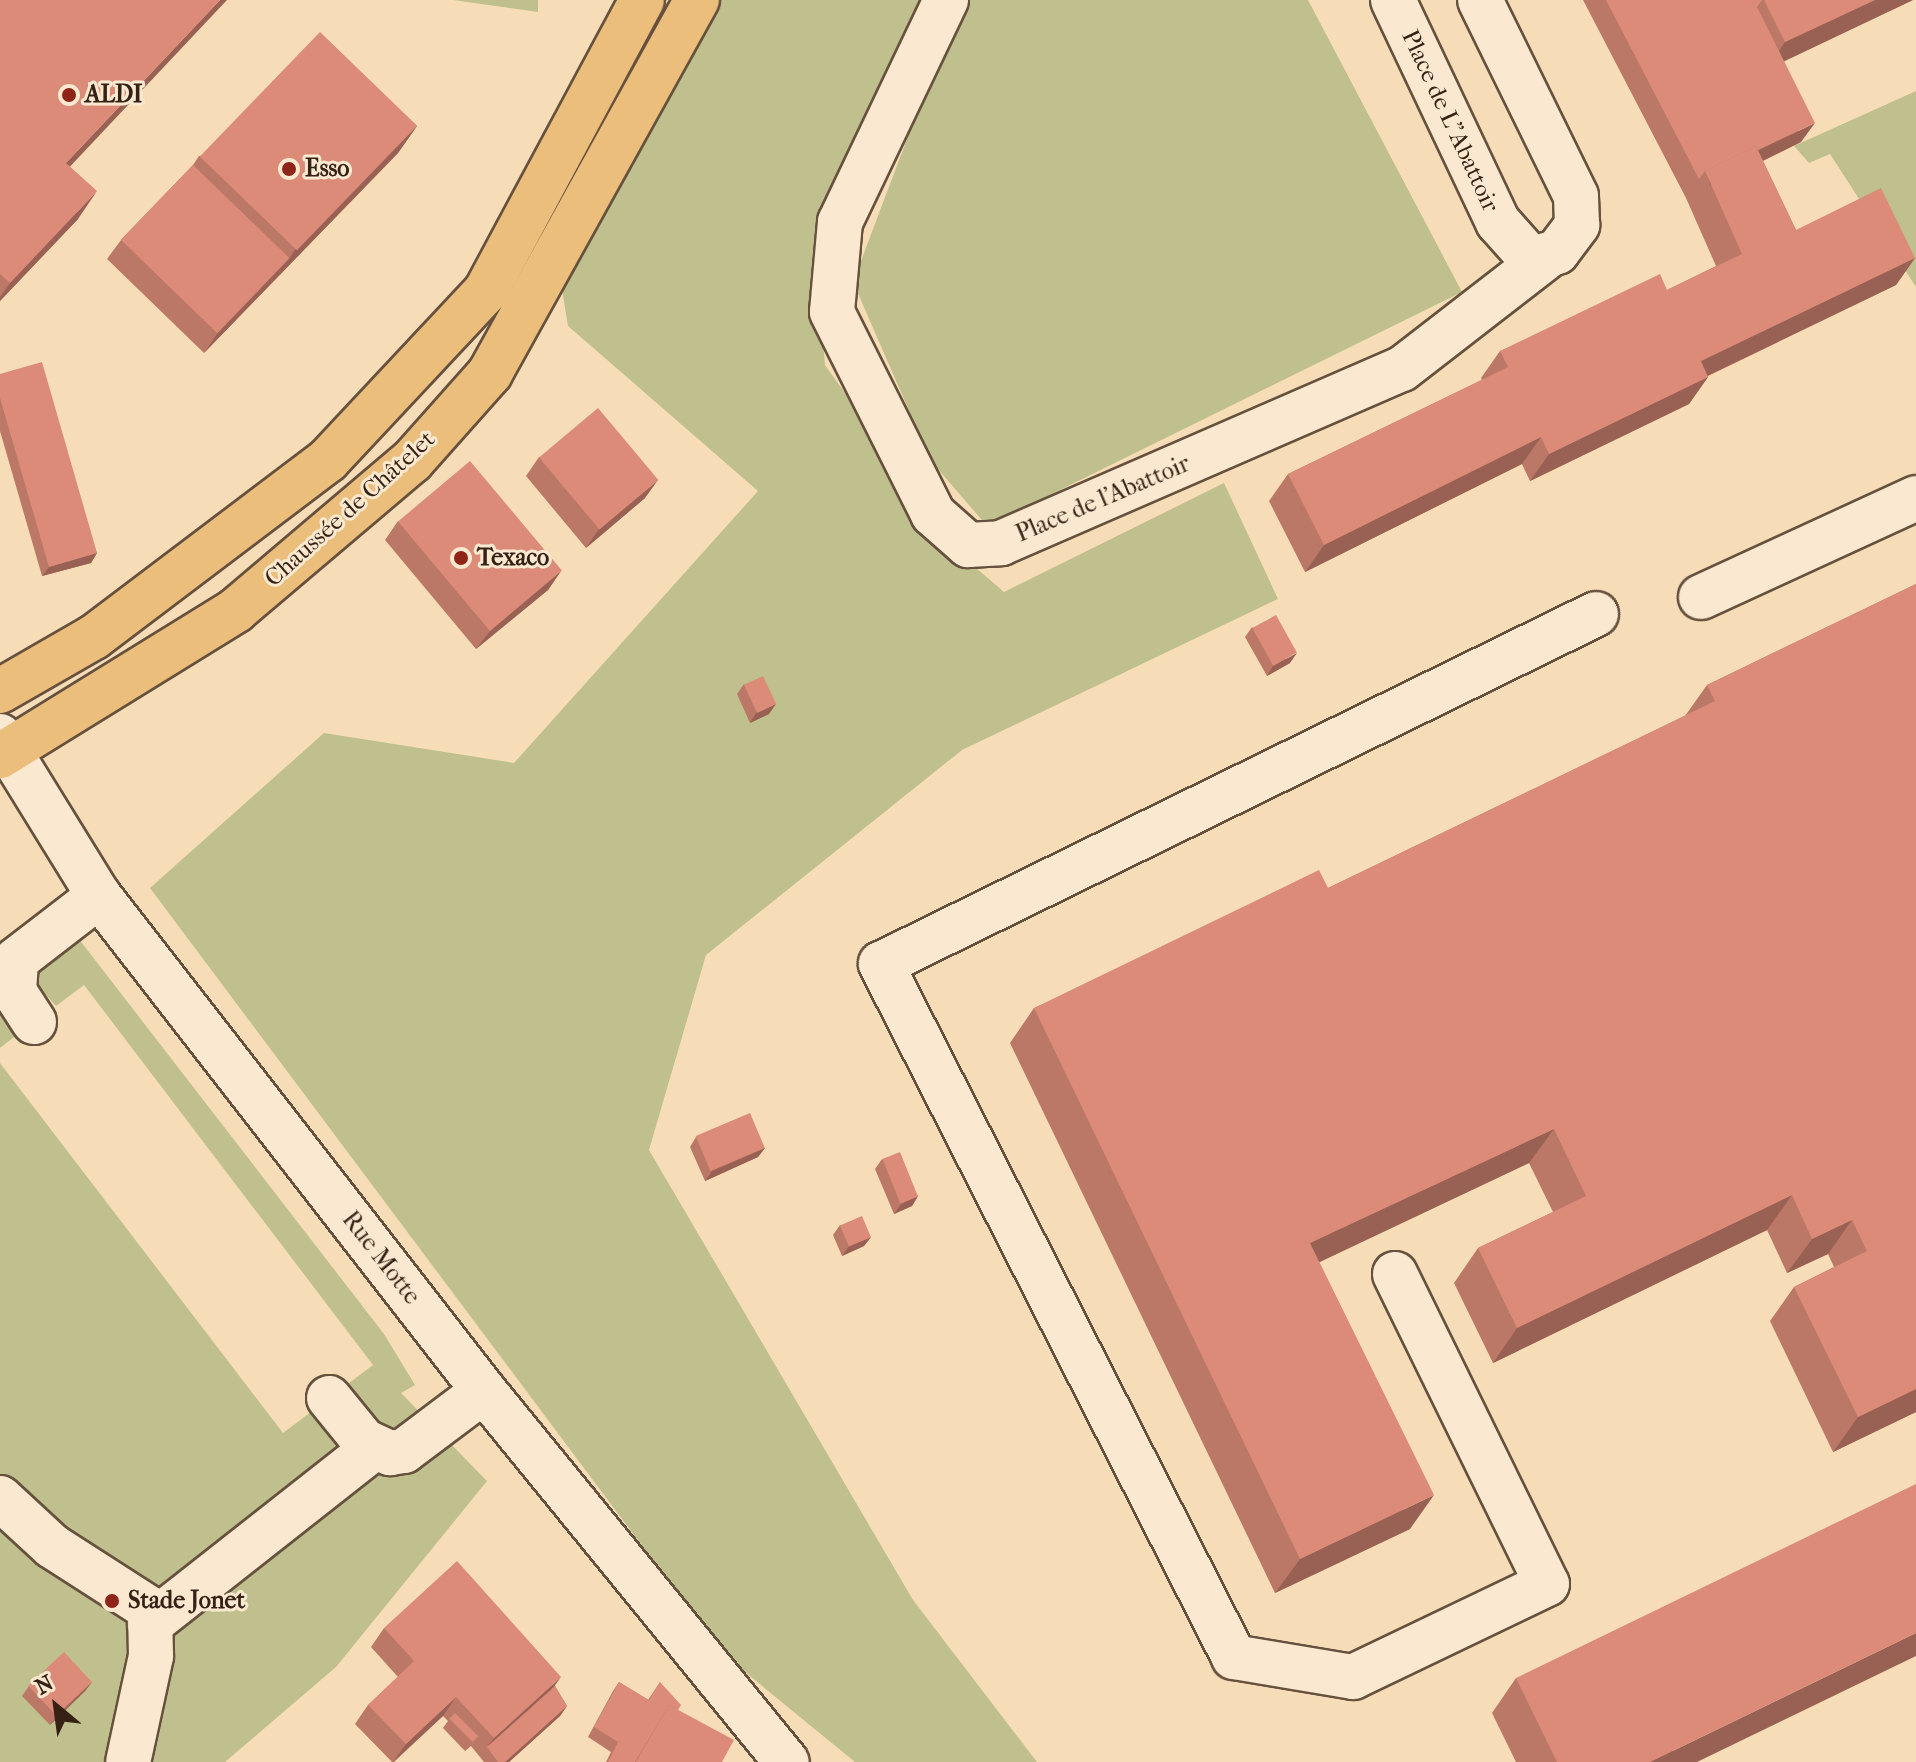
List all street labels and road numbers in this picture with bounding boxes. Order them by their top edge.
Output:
street label: Place de L"Abattoir [1395,25,1505,217]
street label: Chaussée de Châtelet [259,425,441,593]
street label: Place de l'Abattoir [1012,449,1194,549]
street label: Rue Motte [336,1206,426,1310]

